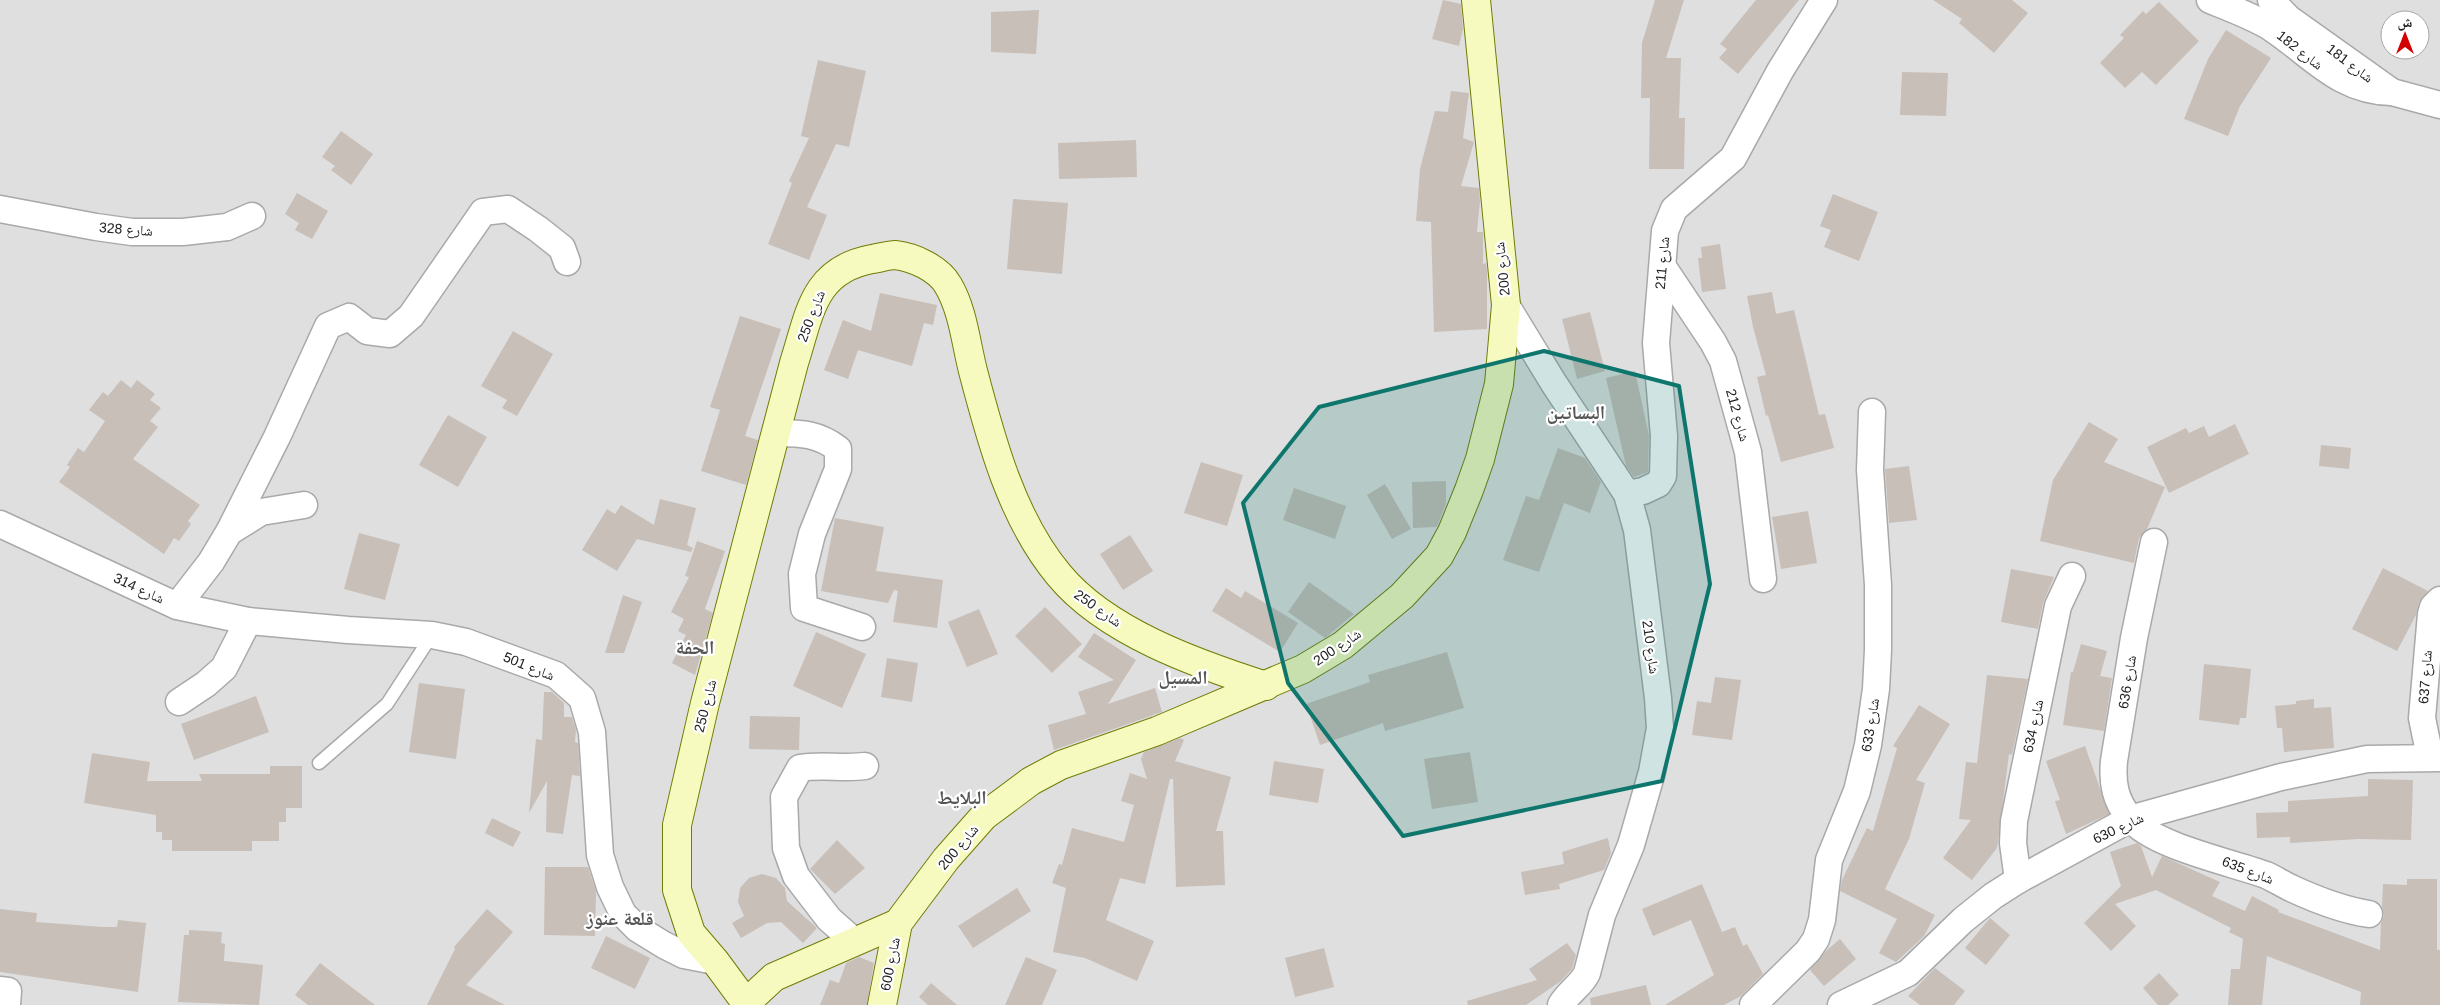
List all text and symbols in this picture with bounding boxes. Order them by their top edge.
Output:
north arrow [2380,10,2430,60]
text: ش [2398,14,2413,31]
street label: شارع 182 [2273,27,2326,74]
street label: شارع 181 [2322,40,2376,87]
street label: شارع 328 [98,219,153,241]
street label: شارع 211 [1652,236,1674,290]
street label: شارع 200 [1491,241,1515,297]
street label: شارع 250 [794,288,830,345]
street label: شارع 212 [1721,387,1753,444]
district label: البساتين [1547,402,1605,424]
street label: شارع 314 [110,569,167,608]
street label: شارع 250 [1070,586,1125,632]
street label: شارع 210 [1637,619,1663,675]
street label: شارع 200 [1310,625,1365,670]
district label: الحفة [676,637,714,658]
street label: شارع 501 [500,648,557,685]
street label: شارع 637 [2415,650,2437,705]
street label: شارع 636 [2115,654,2141,710]
district label: المسيل [1158,667,1208,689]
street label: شارع 250 [691,678,721,735]
street label: شارع 633 [1858,697,1884,753]
street label: شارع 634 [2020,698,2048,754]
district label: البلايط [937,787,987,809]
street label: شارع 630 [2090,809,2147,848]
street label: شارع 200 [935,821,983,874]
street label: شارع 635 [2219,853,2276,889]
district label: قلعة عنوز [585,908,654,929]
street label: شارع 600 [877,936,905,992]

